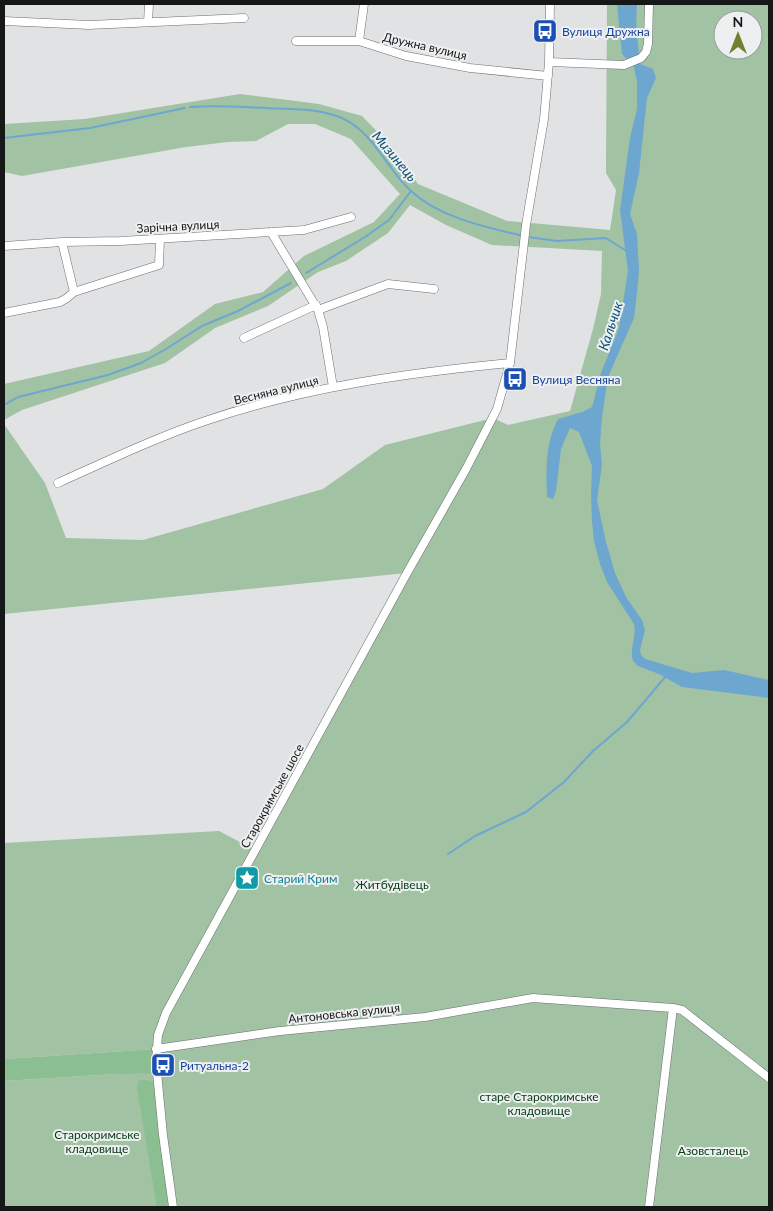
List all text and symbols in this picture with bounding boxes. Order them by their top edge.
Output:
north arrow [713,10,763,60]
text: N [733,13,743,30]
bus stop icon: Вулиця Дружна [532,18,558,44]
place label: Вулиця Дружна [562,24,650,39]
street label: Дружна вулиця [381,29,469,63]
water label: Мизинець [369,127,421,185]
street label: Зарічна вулиця [136,216,220,236]
water label: Кальчик [594,299,626,353]
bus stop icon: Вулиця Весняна [502,366,528,392]
street label: Весняна вулиця [232,372,320,408]
place label: Вулиця Весняна [532,372,621,387]
street label: Старокримське шосе [237,741,307,851]
place icon: Старий Крим [234,865,260,891]
place label: Старий Крим [264,871,337,886]
park label: Житбудівець [355,877,429,892]
street label: Антоновська вулиця [287,1000,401,1026]
bus stop icon: Ритуальна-2 [150,1052,176,1078]
place label: Ритуальна-2 [180,1058,249,1073]
park label: старе Старокримське кладовище [479,1089,599,1118]
park label: Старокримське кладовище [54,1127,140,1156]
park label: Азовсталець [678,1143,748,1158]

